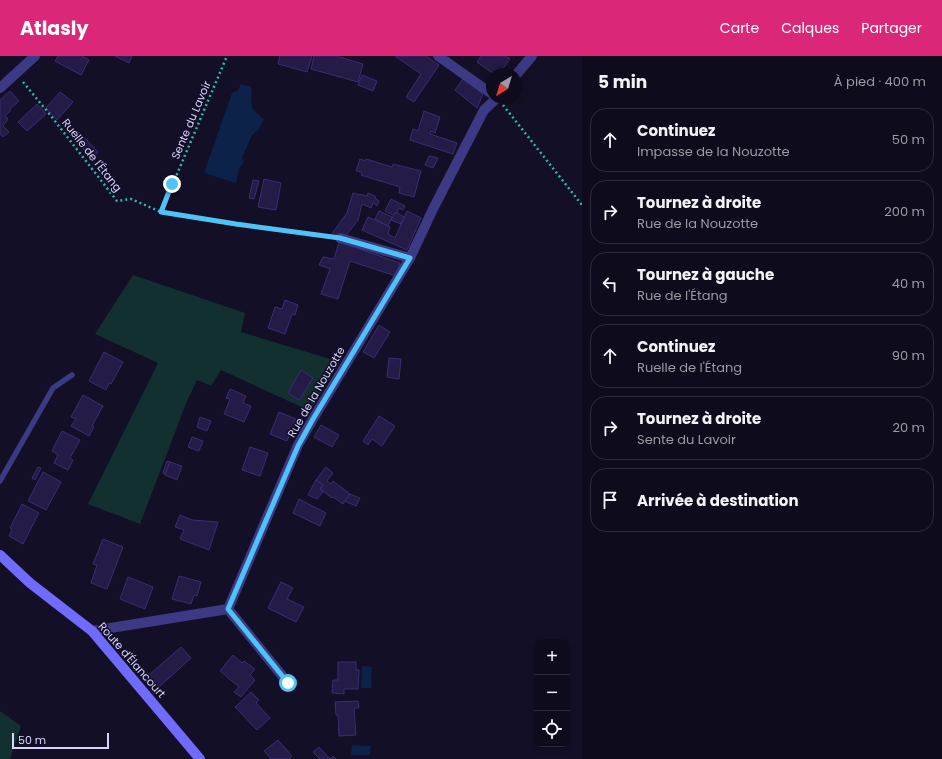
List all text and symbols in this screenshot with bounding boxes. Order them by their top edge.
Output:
text: Atlasly [20,15,88,42]
text: Carte [720,18,759,38]
text: Calques [781,18,839,38]
text: Partager [861,18,922,38]
north arrow [486,68,522,104]
text: 5 min [598,70,647,94]
text: À pied · 400 m [834,72,926,91]
street label: Sente du Lavoir [167,78,215,162]
street label: Ruelle de l'Étang [58,115,126,195]
text: Continuez [637,120,716,141]
icon: ahead [599,129,621,151]
text: 50 m [892,130,925,149]
text: Impasse de la Nouzotte [637,142,790,161]
route end [163,175,181,193]
text: Tournez à droite [637,192,761,213]
icon: right [599,201,621,223]
text: 200 m [884,202,925,221]
text: Rue de la Nouzotte [637,214,758,233]
text: Tournez à gauche [637,264,774,285]
icon: left [599,273,621,295]
text: 40 m [892,274,925,293]
text: Rue de l'Étang [637,286,728,305]
text: Continuez [637,336,716,357]
street label: Rue de la Nouzotte [283,343,349,440]
icon: ahead [599,345,621,367]
text: 90 m [892,346,925,365]
text: Ruelle de l'Étang [637,358,742,377]
text: Tournez à droite [637,408,761,429]
icon: right [599,417,621,439]
text: 20 m [892,418,925,437]
text: Sente du Lavoir [637,430,736,449]
icon: arrive [599,489,621,511]
text: Arrivée à destination [637,490,799,511]
street label: Route d'Élancourt [95,619,169,701]
map controls [534,639,570,747]
button: + [534,639,570,675]
route start [279,674,297,692]
button: − [534,675,570,711]
button: locate [534,711,570,747]
scale bar [12,731,109,750]
text: 50 m [18,732,46,748]

